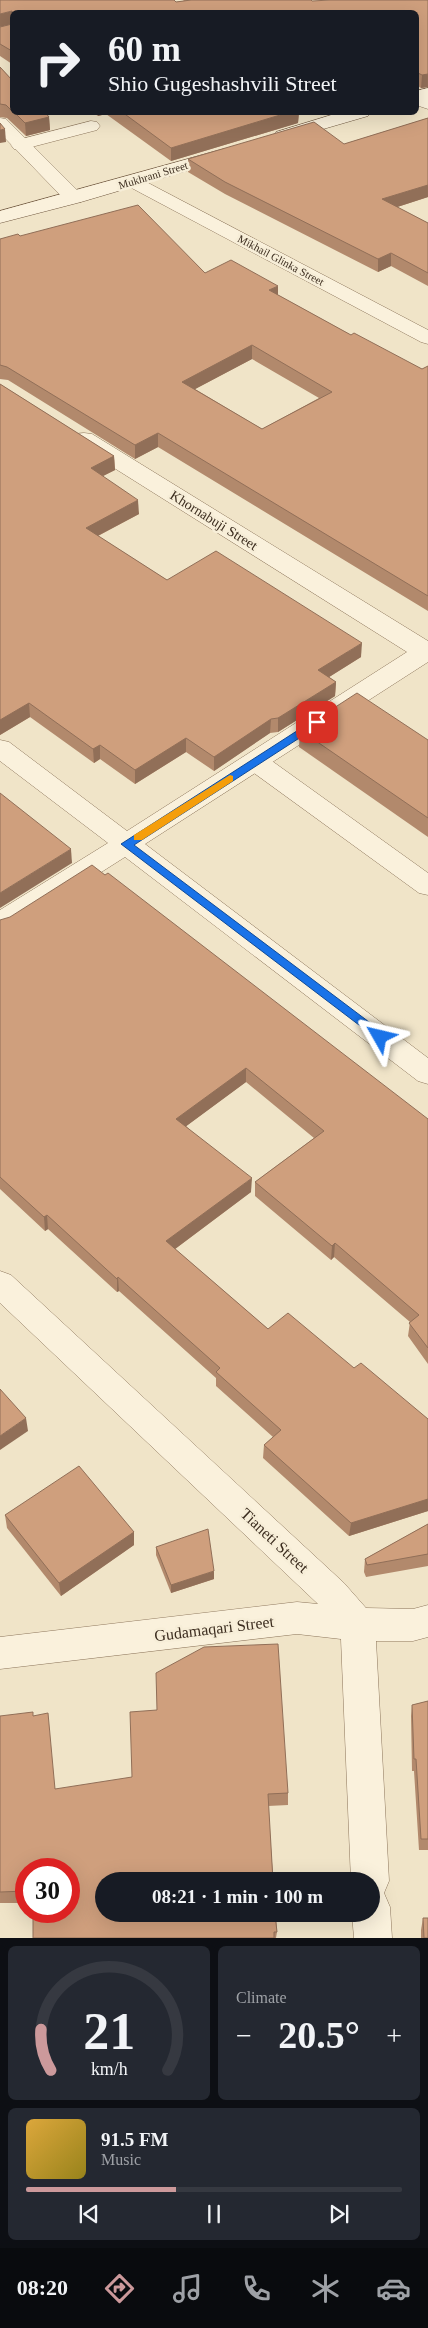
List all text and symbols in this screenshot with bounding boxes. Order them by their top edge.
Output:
icon: right [25,30,90,95]
text: 60 m [108,30,181,69]
text: Shio Gugeshashvili Street [108,71,337,96]
street label: Mukhrani Street [117,159,189,191]
street label: Mikhail Glinka Street [236,232,326,288]
street label: Khornabuji Street [167,488,260,553]
pin [296,701,338,743]
icon: arrive [303,708,331,736]
position arrow [353,1010,405,1062]
street label: Tianeti Street [237,1505,312,1576]
street label: Gudamaqari Street [153,1613,276,1645]
speed limit sign: 30 [15,1858,80,1923]
text: 08:21 · 1 min · 100 m [152,1886,323,1907]
text: Climate [236,1989,287,2006]
text: 21 [83,2003,135,2060]
text: 20.5° [278,2014,360,2056]
text: − [236,2020,252,2051]
text: + [386,2020,402,2051]
text: km/h [91,2059,127,2079]
text: 91.5 FM [101,2129,169,2150]
text: Music [101,2151,141,2168]
icon: previous [75,2200,103,2228]
icon: pause [200,2200,228,2228]
icon: next [325,2200,353,2228]
icon: directions [102,2271,137,2306]
icon: music [170,2271,205,2306]
icon: phone [239,2271,274,2306]
icon: climate [308,2271,343,2306]
icon: car [376,2271,411,2306]
text: 08:20 [17,2275,68,2300]

